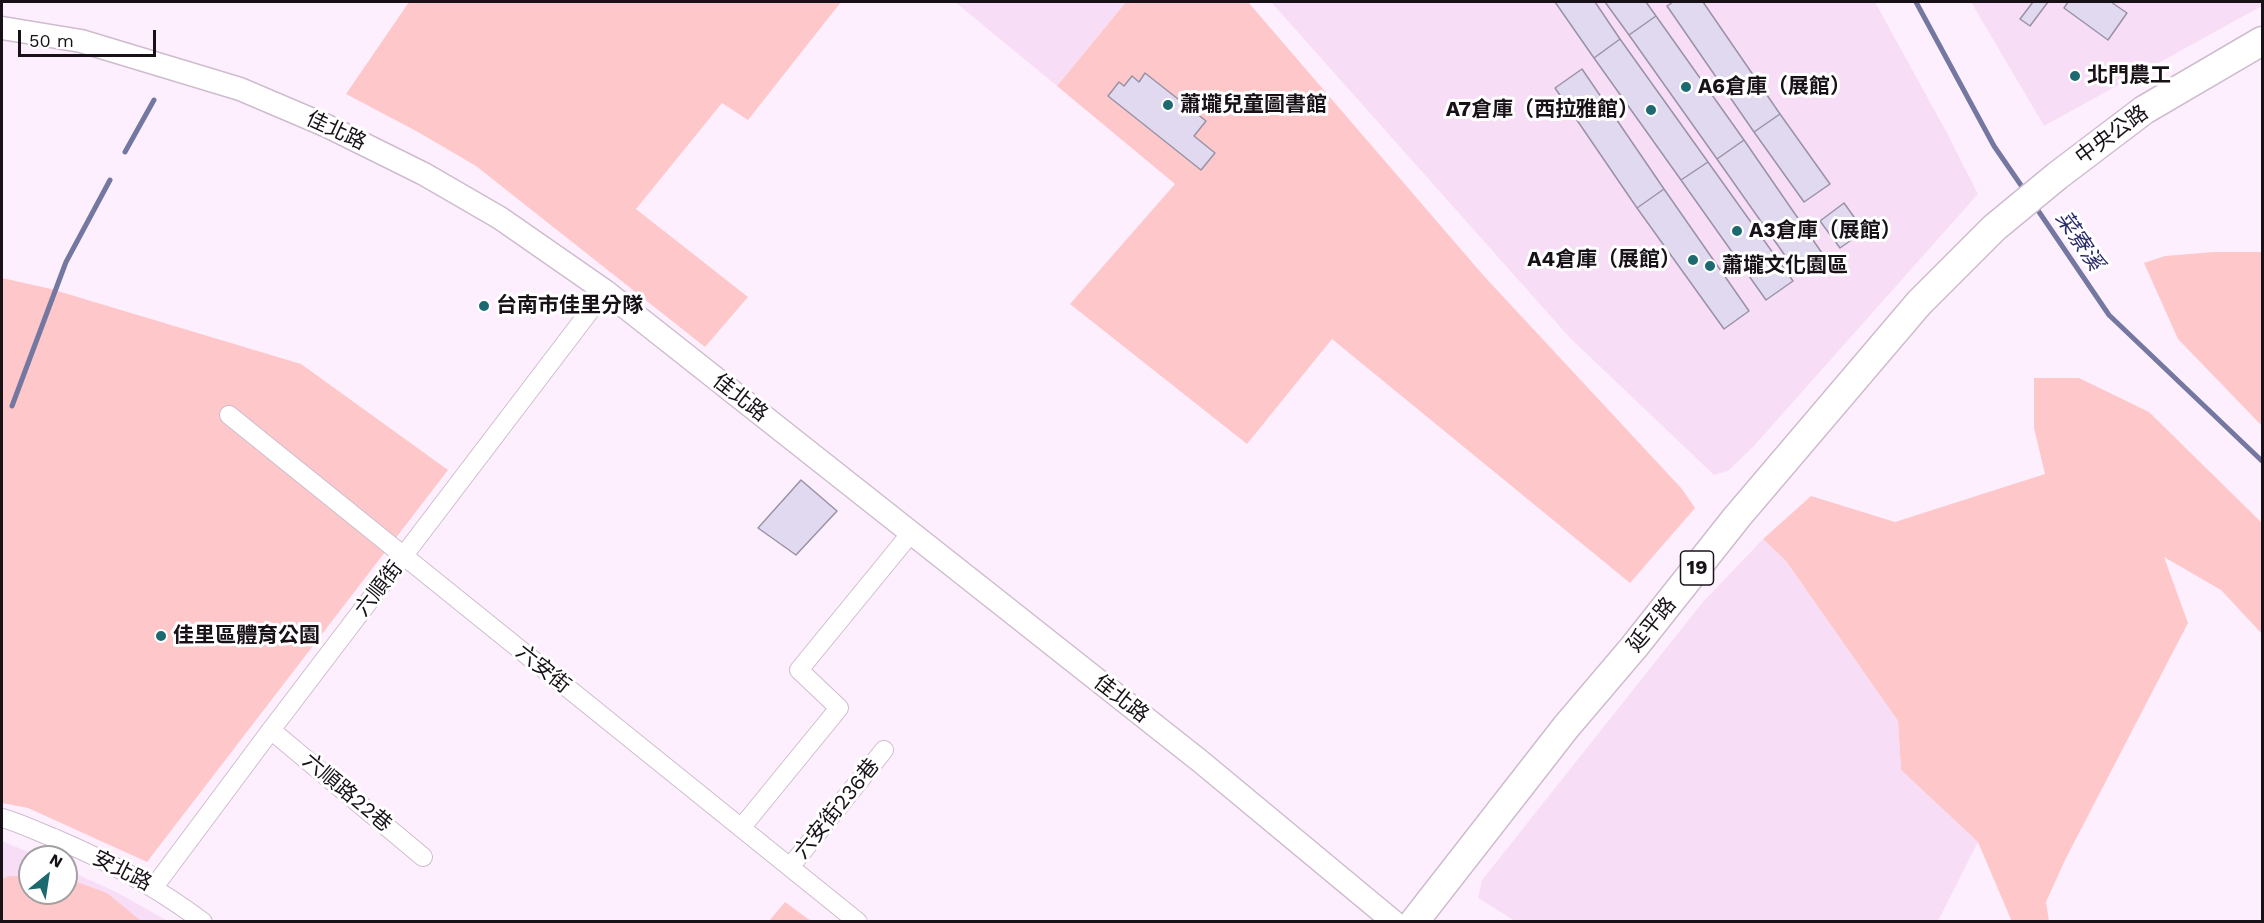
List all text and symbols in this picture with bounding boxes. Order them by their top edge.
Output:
scale bar [21,18,159,56]
text: 50 m [29,30,74,51]
place label: 北門農工 [2087,63,2171,89]
marker: 北門農工 [2068,69,2082,83]
place label: A6倉庫（展館） [1698,74,1851,100]
marker: A6倉庫（展館） [1679,80,1693,94]
place label: 蕭壠兒童圖書館 [1180,92,1327,118]
place label: A7倉庫（西拉雅館） [1446,97,1639,123]
marker: 蕭壠兒童圖書館 [1161,98,1175,112]
street label: 中央公路 [2071,100,2153,170]
marker: A7倉庫（西拉雅館） [1644,103,1658,117]
street label: 佳北路 [302,106,370,156]
water label: 菜寮溪 [2050,206,2108,276]
place label: A3倉庫（展館） [1749,218,1902,244]
marker: A3倉庫（展館） [1730,224,1744,238]
place label: A4倉庫（展館） [1527,247,1681,273]
marker: A4倉庫（展館） [1686,253,1700,267]
place label: 蕭壠文化園區 [1722,253,1848,279]
marker: 蕭壠文化園區 [1703,259,1717,273]
place label: 台南市佳里分隊 [496,293,643,319]
marker: 台南市佳里分隊 [477,299,491,313]
street label: 佳北路 [707,369,773,427]
road number: 19 [1680,551,1714,585]
street label: 六順街 [350,556,408,622]
street label: 延平路 [1622,593,1682,657]
place label: 佳里區體育公園 [173,623,320,649]
marker: 佳里區體育公園 [154,629,168,643]
street label: 六安街 [511,639,575,699]
street label: 佳北路 [1088,670,1154,728]
street label: 六順路22巷 [297,748,397,838]
street label: 六安街236巷 [789,754,885,864]
north arrow [18,845,78,905]
street label: 安北路 [88,845,156,897]
text: N [46,850,66,872]

